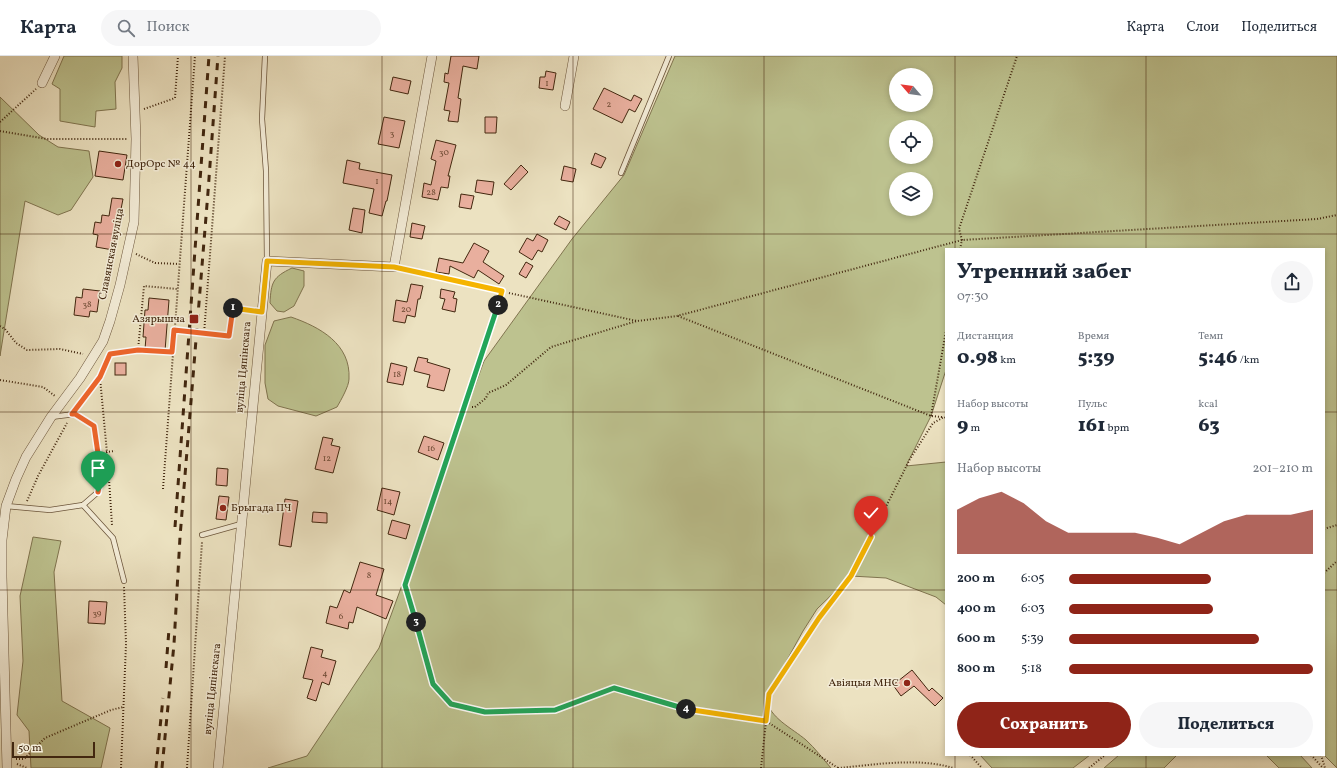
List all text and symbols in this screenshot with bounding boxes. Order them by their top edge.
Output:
search box [101,10,381,46]
text: Карта [20,15,77,41]
icon: search [115,17,137,39]
text: Поиск [147,17,190,38]
text: Карта [1126,18,1164,37]
text: Слои [1186,18,1219,37]
text: Поделиться [1241,18,1317,37]
north arrow [889,68,933,112]
map controls [889,68,933,216]
house number: 1 [545,77,549,90]
house number: 2 [607,98,612,111]
button: locate [889,120,933,164]
house number: 3 [390,127,395,140]
house number: 30 [439,146,450,159]
place label: ДорОрс № 44 [126,157,196,172]
marker: ДорОрс № 44 [113,159,123,169]
button: layers [889,172,933,216]
house number: 1 [375,175,379,188]
house number: 28 [426,186,436,199]
street label: Славянская вуліца [96,206,128,301]
text: Утренний забег [957,257,1131,288]
button: share [1271,261,1313,303]
text: 07:30 [957,288,988,306]
pin: 2 [488,295,508,315]
text: 2 [495,297,501,312]
house number: 38 [82,298,92,311]
pin: 1 [223,298,243,318]
text: 1 [231,300,235,315]
house number: 20 [401,303,412,316]
place label: Азярышча [132,312,186,327]
marker: Азярышча [188,313,200,325]
street label: вуліца Цяпінскага [233,320,256,413]
text: Дистанция [957,329,1014,344]
text: Время [1078,329,1109,344]
text: Темп [1198,329,1223,344]
text: 0.98 [957,344,998,372]
text: 5:39 [1078,344,1115,372]
text: 5:46 [1198,344,1237,372]
text: km [998,353,1016,368]
text: /km [1237,353,1259,368]
house number: 18 [393,368,401,381]
text: Набор высоты [957,397,1028,412]
text: Пульс [1078,397,1107,412]
text: kcal [1198,397,1218,412]
text: 9 [957,412,968,440]
text: 161 [1078,412,1105,440]
text: 63 [1198,412,1220,440]
text: m [968,421,980,436]
text: bpm [1105,421,1130,436]
house number: 16 [427,442,435,455]
pin [81,451,115,492]
house number: 12 [323,452,331,465]
icon: arrive [87,457,109,479]
text: Набор высоты [957,460,1041,478]
text: 201–210 m [1252,460,1313,478]
house number: 14 [384,495,392,508]
pin [854,496,888,537]
place label: Брыгада ПЧ [231,501,292,516]
icon: check [860,502,882,524]
marker: Брыгада ПЧ [218,503,228,513]
house number: 8 [367,569,372,582]
text: 200 m [957,570,995,588]
text: 6:05 [1021,570,1045,588]
text: 400 m [957,600,996,618]
text: 6:03 [1021,600,1045,618]
house number: 39 [92,607,102,620]
house number: 6 [339,610,344,623]
pin: 3 [406,612,426,632]
text: 3 [413,614,419,629]
text: 600 m [957,630,995,648]
text: 5:39 [1021,630,1043,648]
street label: вуліца Цяпінскага [201,642,225,736]
text: 800 m [957,660,995,678]
text: 5:18 [1021,660,1042,678]
house number: 4 [322,667,328,680]
place label: Авіяцыя МНС [828,676,899,691]
marker: Авіяцыя МНС [902,678,912,688]
pin: 4 [676,699,696,719]
text: 4 [683,701,689,716]
button: Сохранить [957,702,1131,748]
button: Поделиться [1139,702,1313,748]
scale bar [12,740,95,759]
text: 50 m [18,741,42,756]

